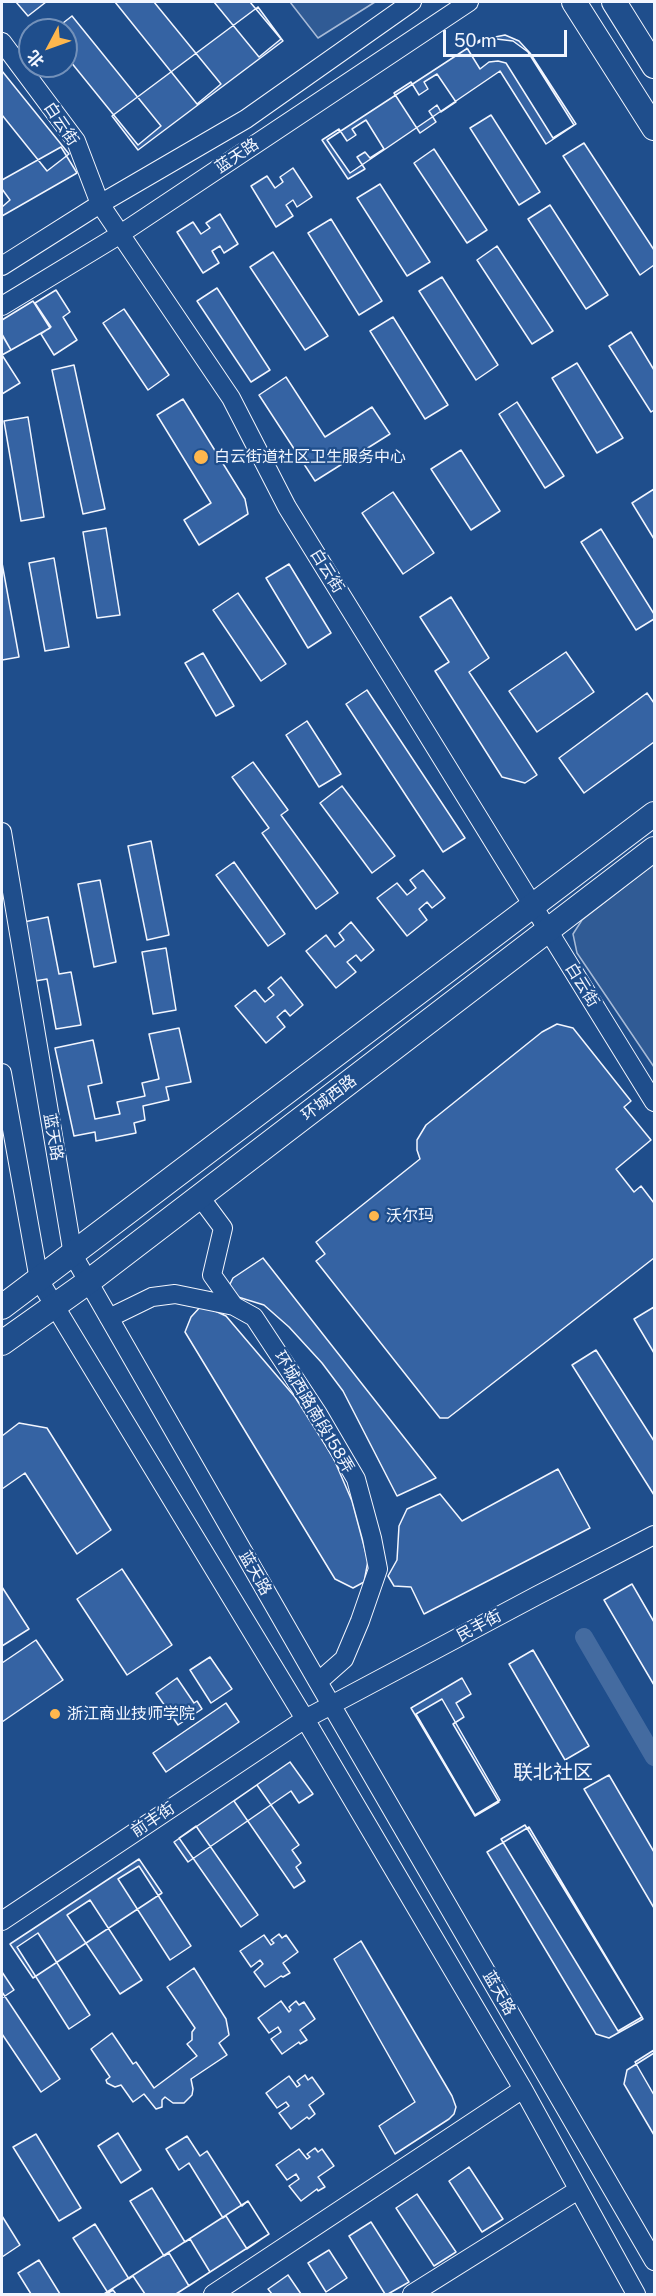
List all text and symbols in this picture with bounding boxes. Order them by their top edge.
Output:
north arrow [18,18,78,78]
scale bar [446,18,570,56]
text: 50 m [454,30,497,51]
text: 北 [23,47,48,71]
street label: 白云街 [40,99,82,149]
street label: 蓝天路 [212,135,262,177]
place label: 白云街道社区卫生服务中心 [214,447,406,467]
marker: 白云街道社区卫生服务中心 [192,448,210,466]
street label: 白云街 [306,546,348,596]
street label: 白云街 [561,960,603,1010]
street label: 环城西路 [298,1071,360,1125]
street label: 蓝天路 [39,1112,67,1162]
place label: 沃尔玛 [386,1206,434,1226]
marker: 沃尔玛 [367,1209,381,1223]
street label: 环城西路南段158弄 [270,1347,358,1477]
street label: 蓝天路 [235,1547,275,1599]
street label: 民丰街 [453,1606,505,1646]
place label: 浙江商业技师学院 [67,1704,195,1724]
marker: 浙江商业技师学院 [48,1707,62,1721]
district label: 联北社区 [513,1761,593,1785]
street label: 前丰街 [128,1799,178,1841]
street label: 蓝天路 [479,1967,519,2019]

